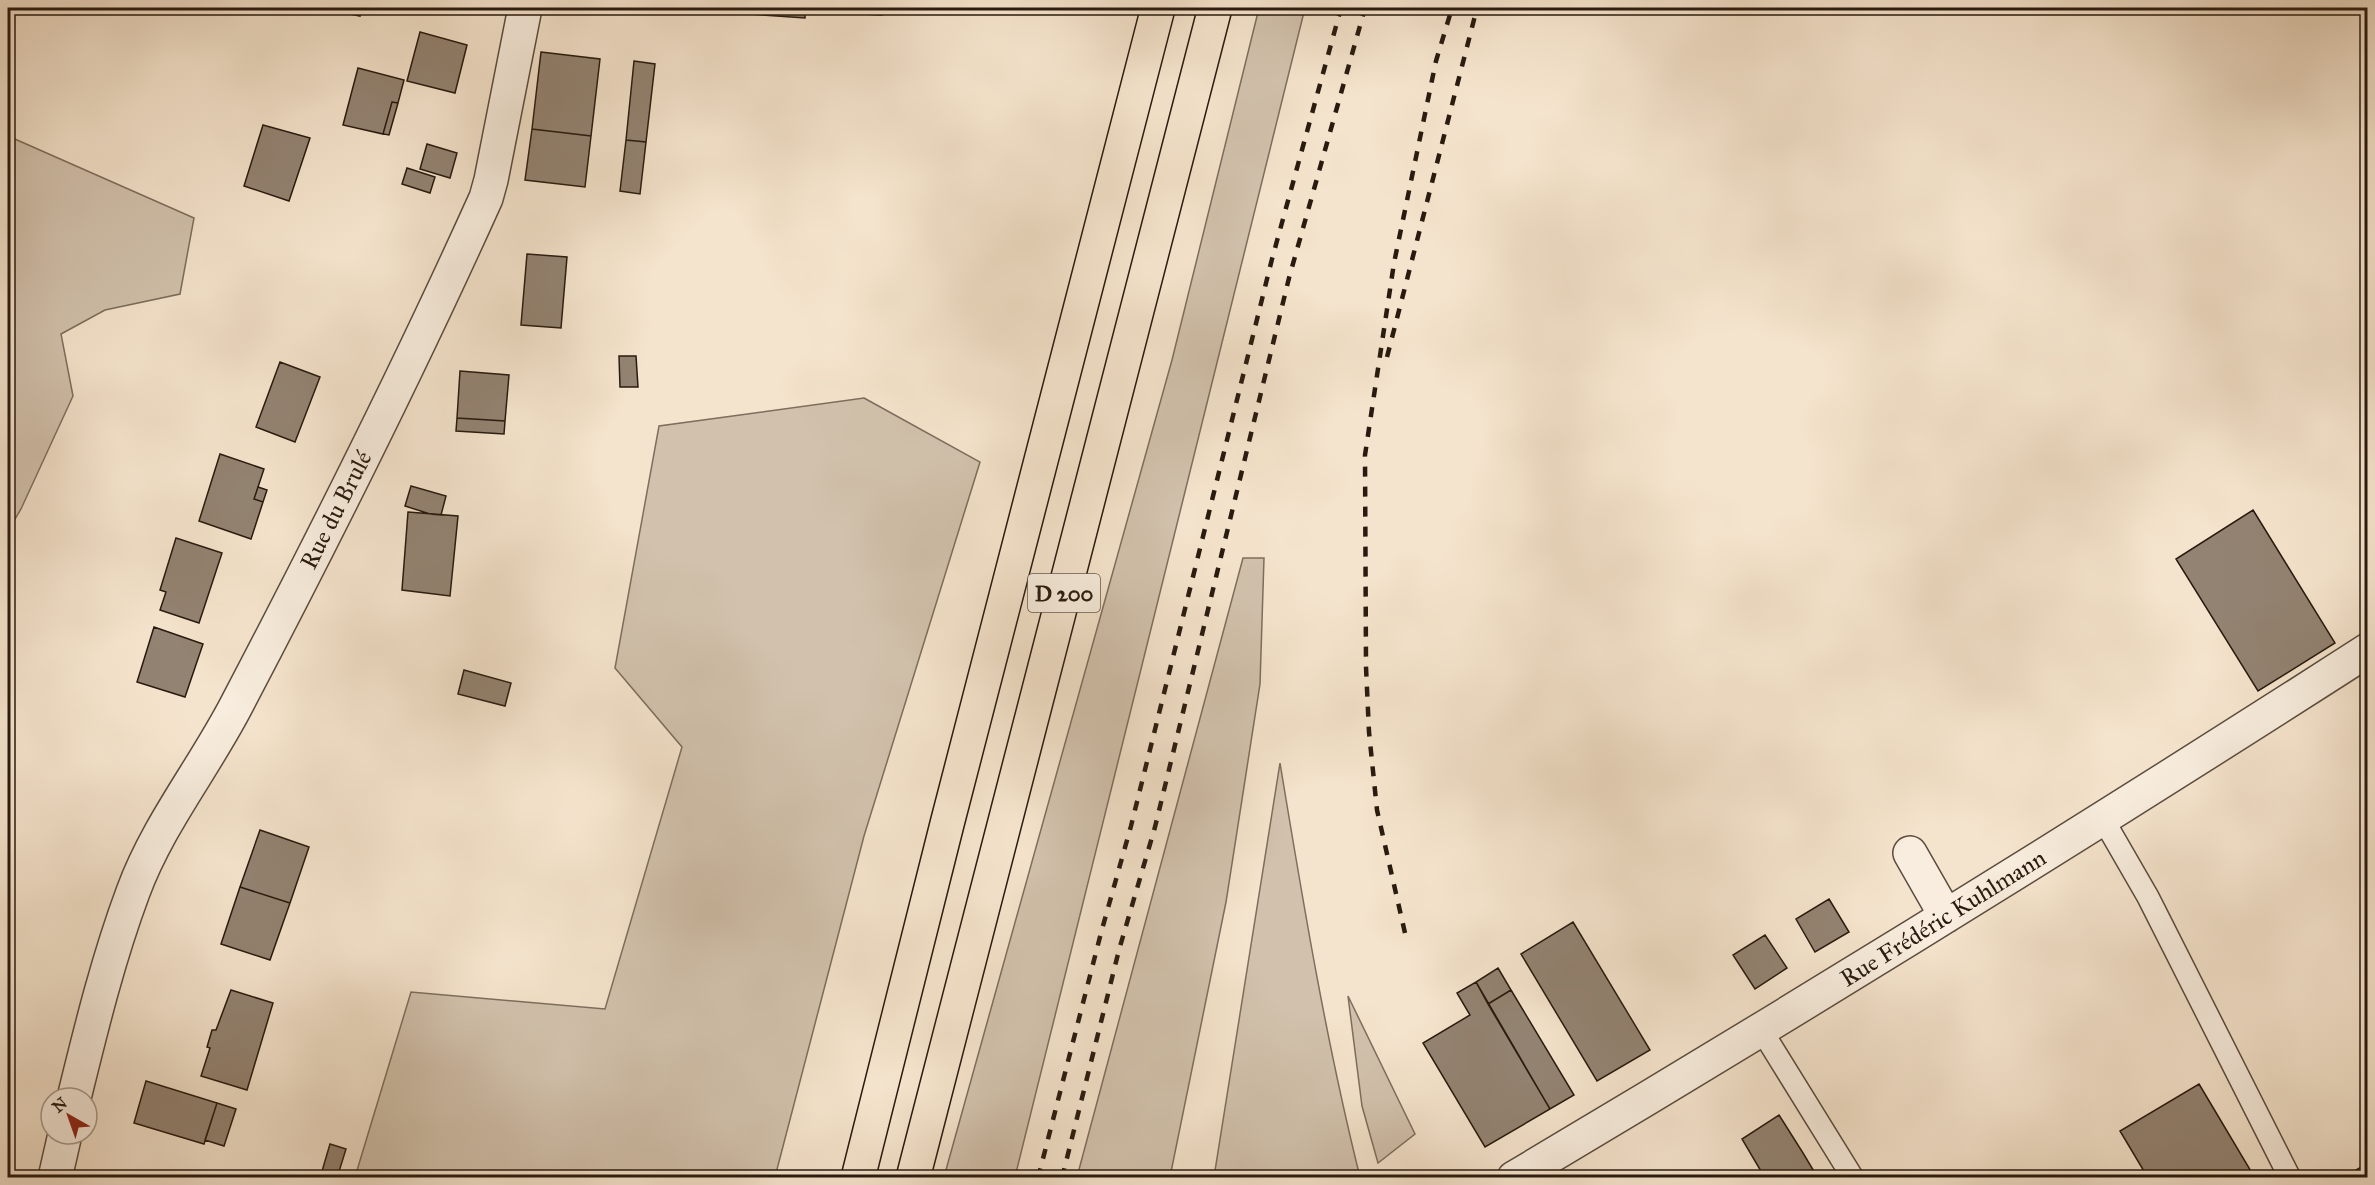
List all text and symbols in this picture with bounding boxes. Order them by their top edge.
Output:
street label: Rue du Brulé [293,446,379,574]
road number: D 200 [1028,574,1100,612]
street label: Rue Frédéric Kuhlmann [1835,842,2051,993]
north arrow [39,1086,99,1146]
text: N [48,1093,71,1117]

